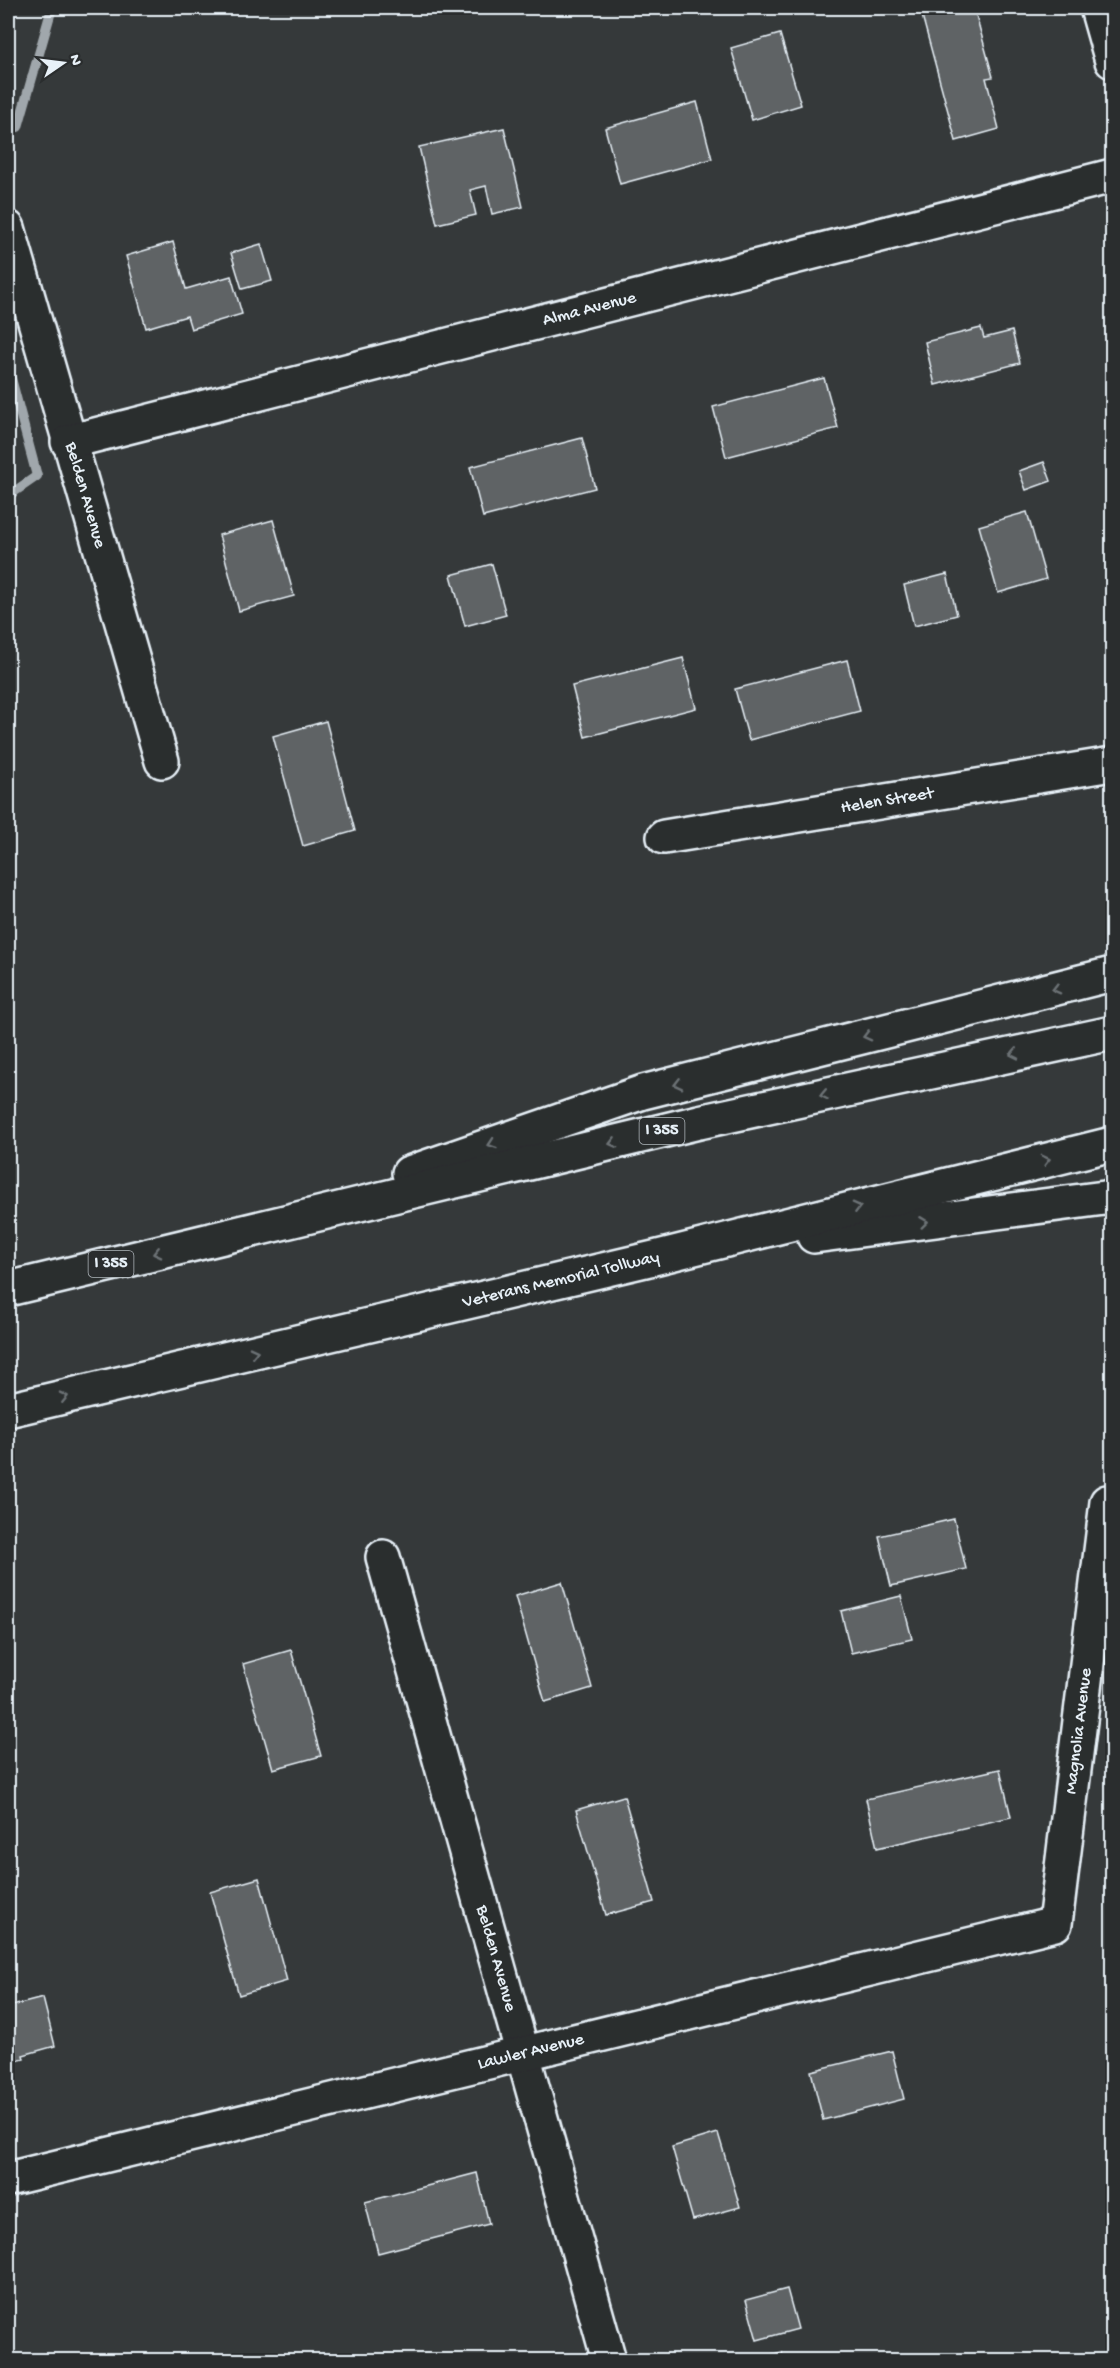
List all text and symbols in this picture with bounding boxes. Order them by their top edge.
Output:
north arrow [33,33,93,93]
text: N [64,53,85,68]
street label: Alma Avenue [540,287,639,331]
street label: Belden Avenue [60,439,111,551]
street label: Helen Street [839,782,937,819]
one-way arrow [1051,981,1061,994]
one-way arrow [862,1029,872,1042]
one-way arrow [1009,1047,1019,1060]
one-way arrow [673,1076,683,1089]
one-way arrow [819,1088,829,1101]
road number: I 355 [640,1118,684,1144]
one-way arrow [608,1135,618,1148]
one-way arrow [487,1137,498,1150]
one-way arrow [1041,1155,1051,1168]
one-way arrow [852,1202,862,1215]
one-way arrow [919,1216,929,1229]
one-way arrow [152,1246,162,1259]
street label: Veterans Memorial Tollway [460,1247,661,1313]
road number: I 355 [88,1251,134,1277]
one-way arrow [249,1347,259,1360]
one-way arrow [59,1391,69,1404]
street label: Magnolia Avenue [1061,1666,1097,1795]
street label: Belden Avenue [471,1902,521,2015]
street label: Lawler Avenue [475,2028,587,2075]

